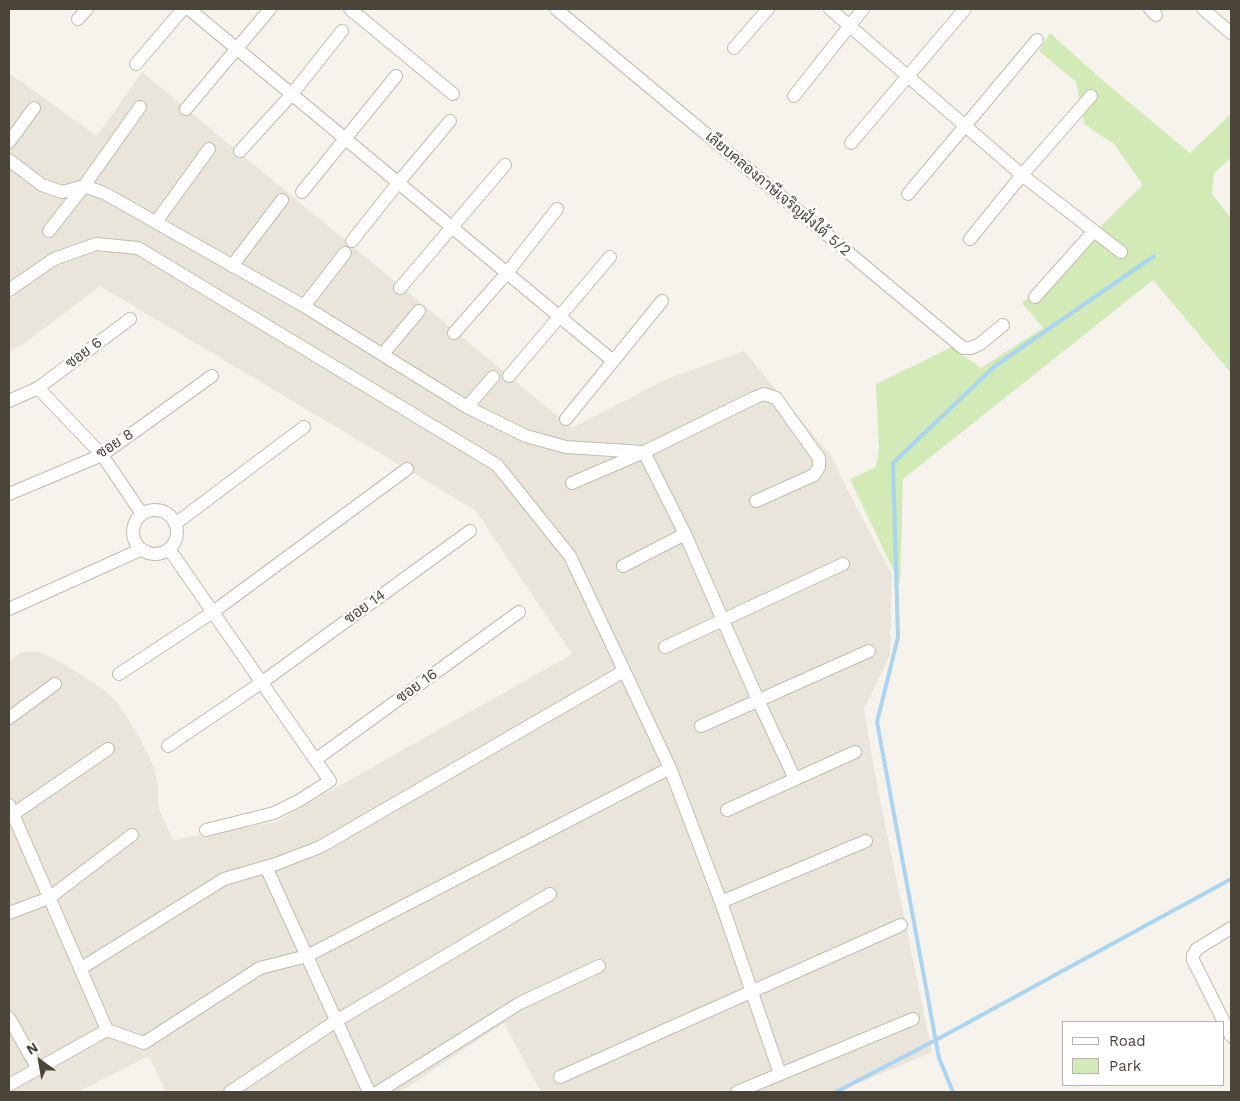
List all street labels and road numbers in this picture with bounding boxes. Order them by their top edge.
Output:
street label: เลียบคลองภาษีเจริญฝั่งใต้ 5/2 [702,128,854,260]
street label: ซอย 6 [62,334,106,372]
street label: ซอย 8 [93,425,137,463]
street label: ซอย 14 [341,586,389,628]
street label: ซอย 16 [393,665,441,707]

